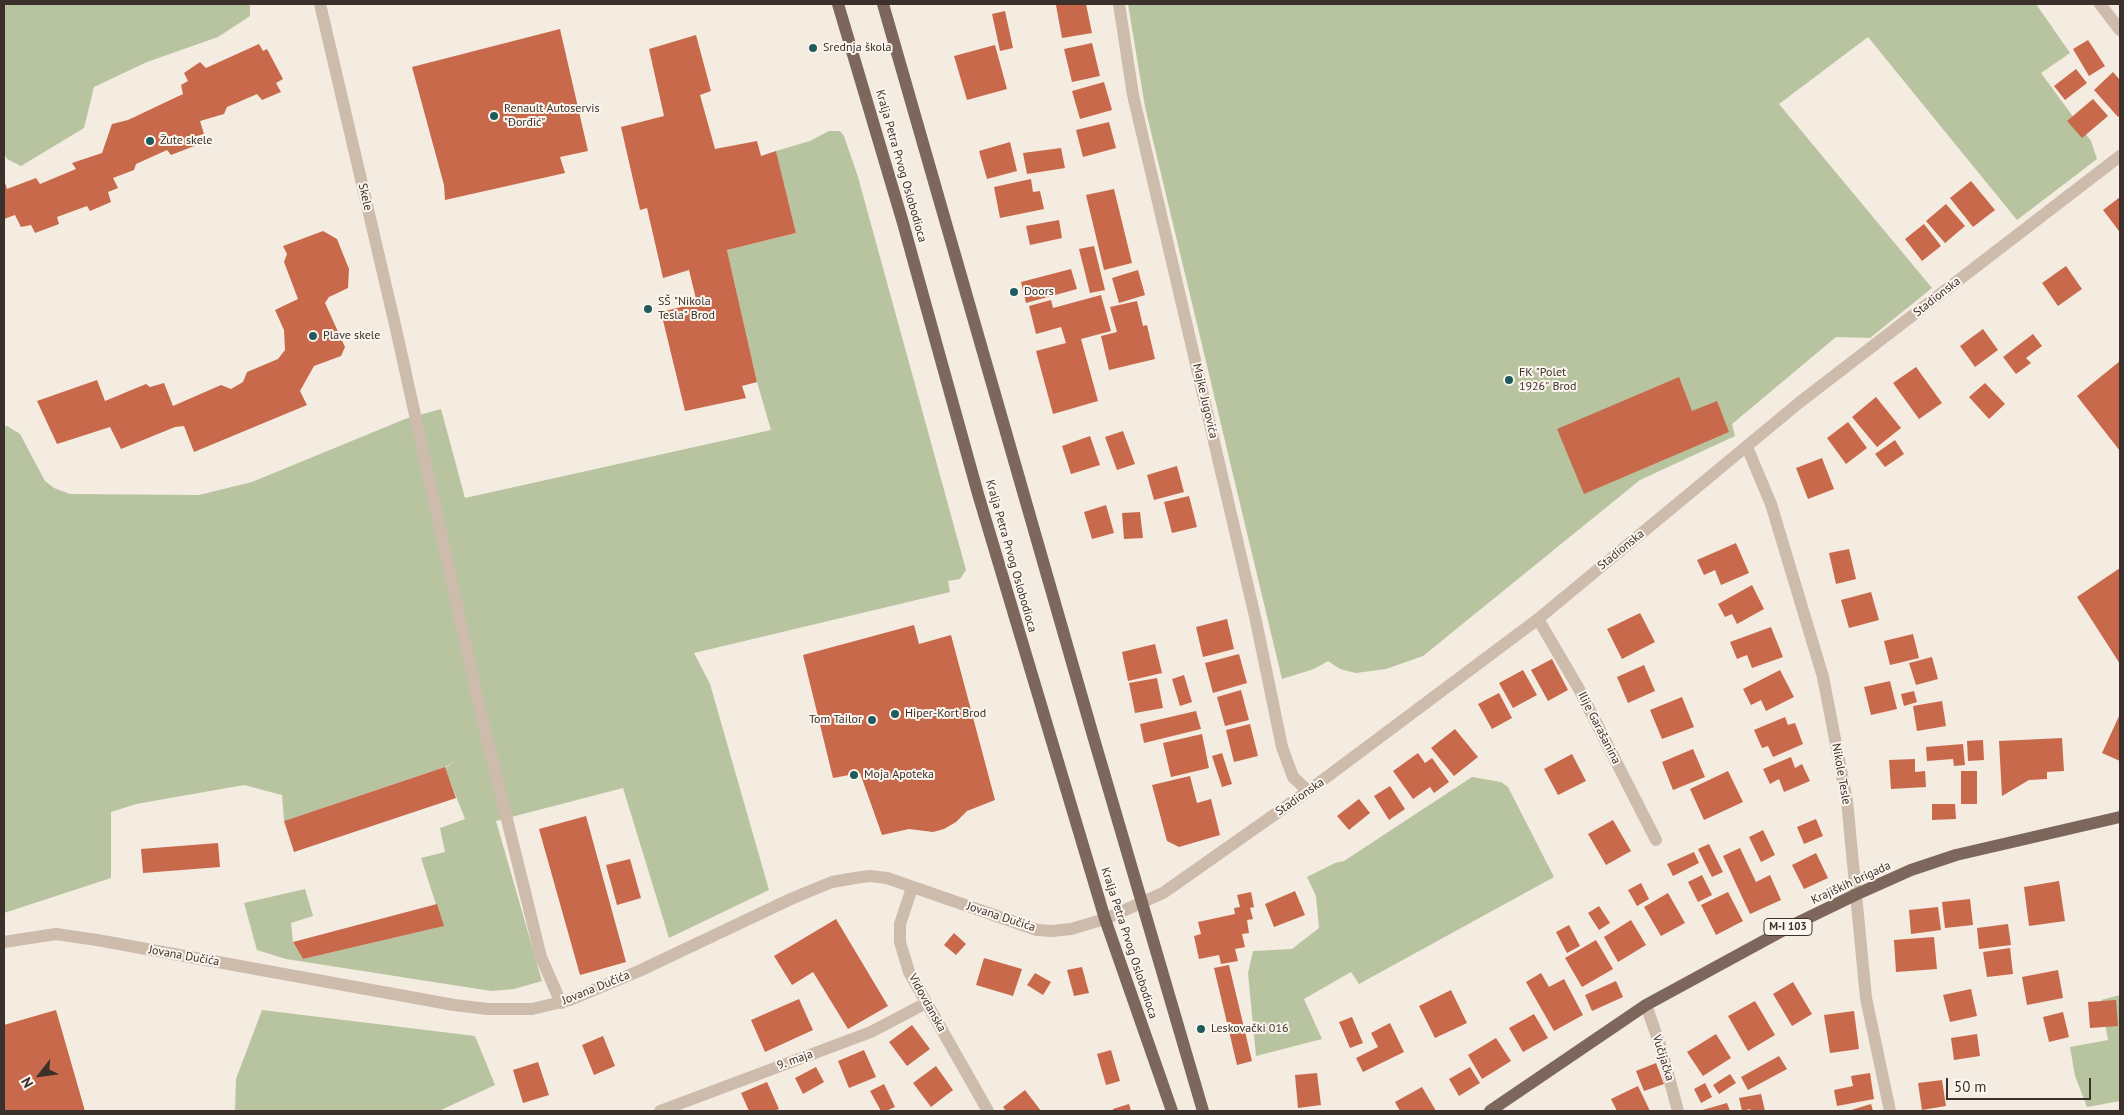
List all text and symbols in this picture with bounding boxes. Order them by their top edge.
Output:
place label: Srednja škola [823,41,891,55]
marker: Srednja škola [807,42,819,54]
street label: Kralja Petra Prvog Oslobodioca [872,88,930,244]
place label: Renault Autoservis "Đorđić" [504,102,600,130]
marker: Renault Autoservis "Đorđić" [488,110,500,122]
place label: Žute skele [160,134,212,148]
marker: Žute skele [144,135,156,147]
street label: Skele [355,182,375,212]
street label: Stadionska [1911,274,1963,320]
place label: Doors [1024,285,1054,299]
marker: Doors [1008,286,1020,298]
place label: SŠ "Nikola Tesla" Brod [658,295,715,323]
marker: SŠ "Nikola Tesla" Brod [642,303,654,315]
place label: Plave skele [323,329,380,343]
marker: Plave skele [307,330,319,342]
street label: Majke Jugovića [1189,362,1221,440]
place label: FK "Polet 1926" Brod [1519,366,1576,394]
marker: FK "Polet 1926" Brod [1503,374,1515,386]
street label: Kralja Petra Prvog Oslobodioca [982,478,1040,634]
street label: Stadionska [1595,527,1647,573]
street label: Ilije Garašanina [1575,689,1623,767]
place label: Hiper-Kort Brod [905,707,986,721]
marker: Hiper-Kort Brod [889,708,901,720]
place label: Tom Tailor [809,713,862,727]
marker: Tom Tailor [866,714,878,726]
street label: Nikole Tesle [1829,742,1853,806]
place label: Moja Apoteka [864,768,934,782]
marker: Moja Apoteka [848,769,860,781]
street label: Stadionska [1273,775,1327,819]
street label: Krajiških brigada [1809,858,1893,908]
street label: Kralja Petra Prvog Oslobodioca [1098,866,1160,1020]
street label: Jovana Dučića [965,899,1037,935]
road number: M-I 103 [1764,919,1812,936]
street label: Jovana Dučića [148,943,220,969]
street label: Jovana Dučića [560,968,632,1008]
street label: Vidovdanska [905,971,949,1035]
place label: Leskovački 016 [1211,1022,1288,1036]
marker: Leskovački 016 [1195,1023,1207,1035]
street label: Vučijačka [1649,1033,1677,1083]
street label: 9. maja [775,1047,815,1073]
north arrow [15,1050,65,1100]
scale bar [1949,1068,2094,1100]
text: N [17,1074,37,1091]
text: 50 m [1954,1077,1987,1096]

